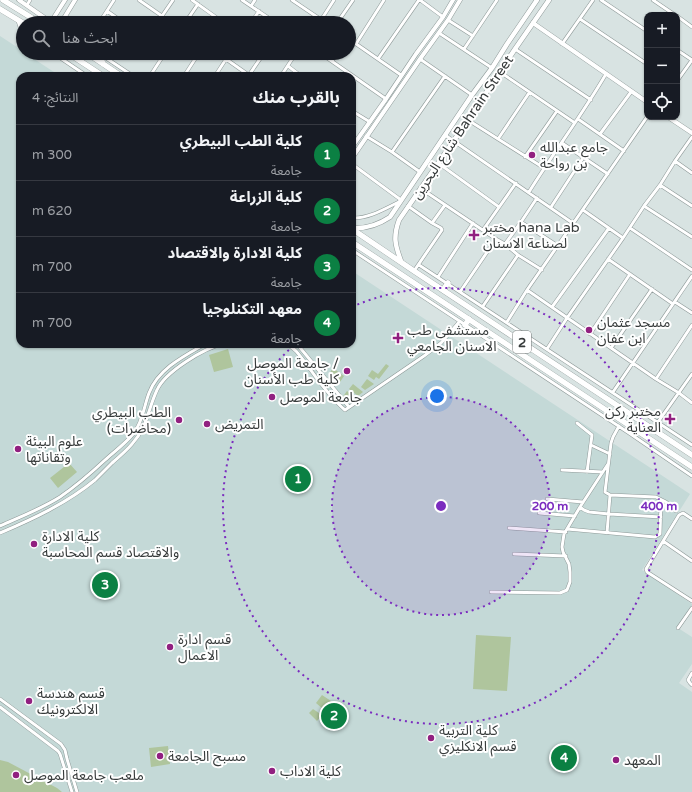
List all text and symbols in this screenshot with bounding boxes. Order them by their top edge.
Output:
map controls [644,12,680,120]
button: + [644,12,680,48]
search box [16,16,356,60]
icon: search [30,27,52,49]
text: ابحث هنا [62,29,118,47]
button: − [644,48,680,84]
street label: شارع البحرين Bahrain Street [408,52,519,204]
button: locate [644,84,680,120]
text: بالقرب منك [253,87,340,108]
text: النتائج: 4 [32,90,78,106]
text: كلية الطب البيطري [180,132,302,150]
place label: جامع عبدالله بن رواحة [540,139,608,172]
text: 300 m [32,147,72,163]
text: 1 [323,147,331,163]
marker: جامع عبدالله بن رواحة [527,150,537,160]
text: جامعة [271,163,302,179]
text: كلية الزراعة [230,188,302,206]
text: 620 m [32,203,72,219]
text: 2 [323,203,331,219]
text: جامعة [271,219,302,235]
place label: مختبر hana Lab لصناعة الاسنان [482,219,580,252]
marker: مختبر hana Lab لصناعة الاسنان [468,229,480,241]
text: كلية الادارة والاقتصاد [167,244,302,262]
text: 700 m [32,259,72,275]
text: 3 [323,259,331,275]
text: جامعة [271,275,302,291]
text: معهد التكنلوجيا [203,300,302,318]
place label: مسجد عثمان ابن عفان [597,314,670,347]
text: 700 m [32,315,72,331]
text: 4 [323,315,331,331]
place label: مستشفى طب الاسنان الجامعي [407,322,496,357]
marker: مسجد عثمان ابن عفان [584,325,594,335]
text: جامعة [271,331,302,347]
road number: 2 [513,331,531,353]
marker: مستشفى طب الاسنان الجامعي [392,332,404,344]
place label: جامعة الموصل / كلية طب الأسنان [244,355,339,388]
marker: جامعة الموصل / كلية طب الأسنان [342,366,352,376]
your location [427,386,447,406]
place label: جامعة الموصل [280,389,362,406]
marker: جامعة الموصل [267,392,277,402]
place label: مختبر ركن العناية [605,403,661,436]
place label: الطب البيطري (محاضرات) [92,404,171,437]
marker: مختبر ركن العناية [664,413,676,425]
marker: الطب البيطري (محاضرات) [174,415,184,425]
place label: التمريض [215,416,264,433]
marker: التمريض [202,419,212,429]
place label: علوم البيئة وتقاناتها [26,433,83,466]
marker: علوم البيئة وتقاناتها [13,444,23,454]
pin: 1 [285,464,311,494]
centre of rings [434,499,448,513]
text: 200 m [532,499,568,513]
text: 400 m [641,499,677,513]
place label: كلية الادارة والاقتصاد قسم المحاسبة [42,528,179,563]
marker: كلية الادارة والاقتصاد قسم المحاسبة [29,539,39,549]
pin: 3 [92,570,118,600]
place label: قسم ادارة الاعمال [178,631,231,664]
marker: قسم ادارة الاعمال [165,642,175,652]
place label: قسم هندسة الالكترونيك [37,685,105,718]
marker: قسم هندسة الالكترونيك [24,696,34,706]
pin: 2 [321,701,347,731]
place label: كلية التربية قسم الانكليزي [439,722,517,757]
marker: كلية التربية قسم الانكليزي [426,733,436,743]
pin: 4 [551,743,577,773]
place label: مسبح الجامعة [168,748,246,767]
marker: مسبح الجامعة [155,751,165,761]
place label: المعهد [624,752,661,769]
marker: المعهد [611,755,621,765]
place label: كلية الاداب [280,763,341,780]
marker: كلية الاداب [267,766,277,776]
place label: ملعب جامعة الموصل [24,767,144,784]
marker: ملعب جامعة الموصل [11,770,21,780]

